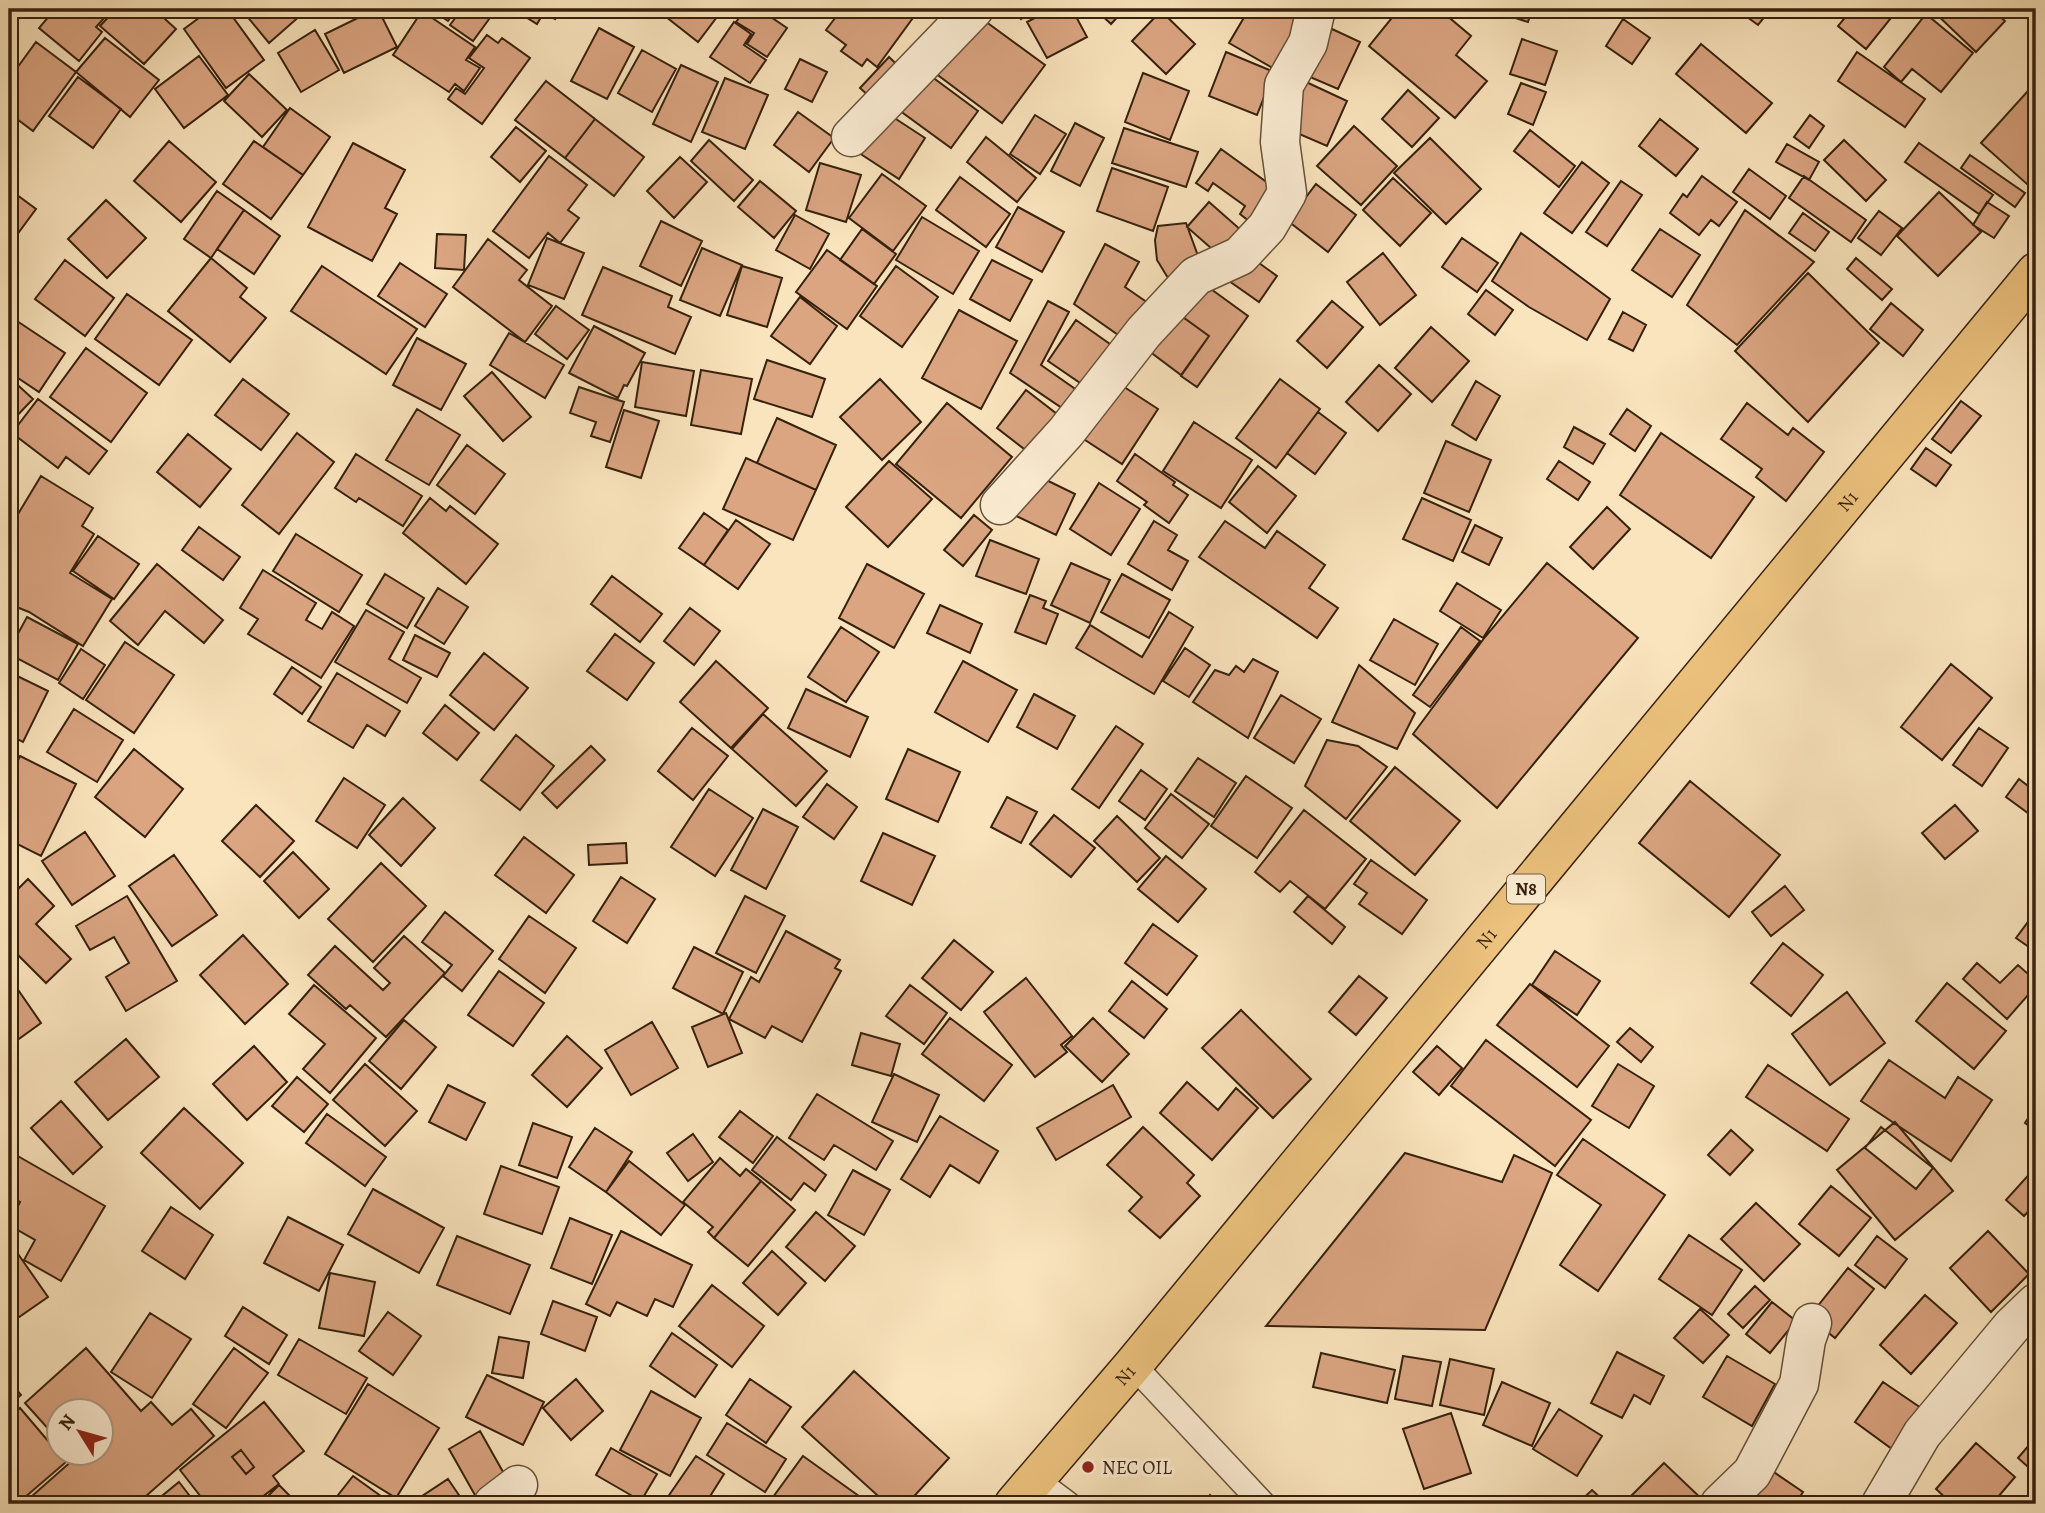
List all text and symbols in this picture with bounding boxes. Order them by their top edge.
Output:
street label: N1 [1831,485,1865,517]
road number: N8 [1507,874,1545,904]
street label: N1 [1470,922,1503,955]
street label: N1 [1109,1359,1142,1392]
north arrow [46,1398,116,1468]
text: N [53,1409,82,1436]
place label: NEC OIL [1102,1455,1172,1481]
marker: NEC OIL [1080,1459,1096,1475]

